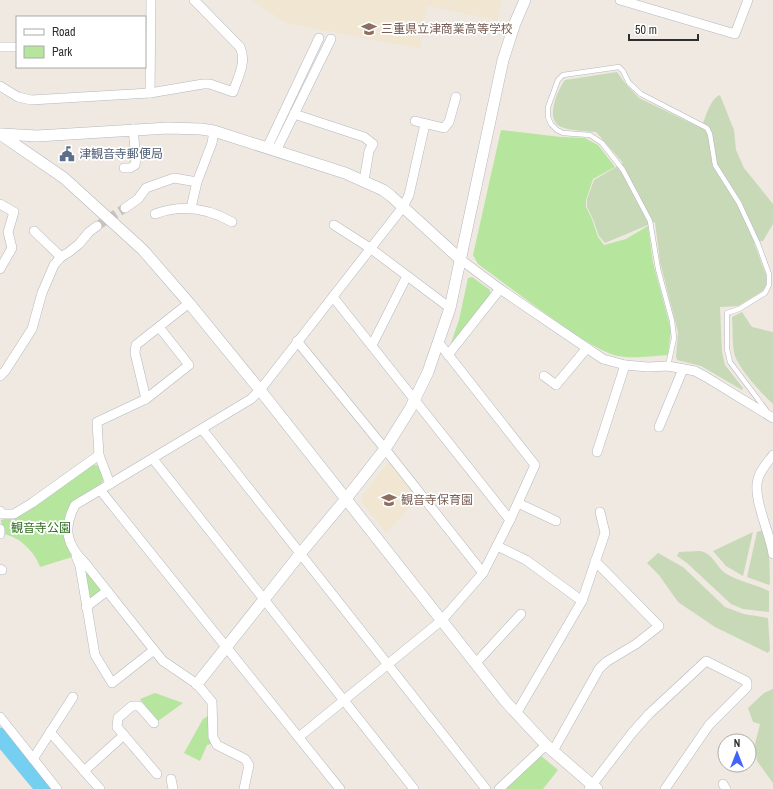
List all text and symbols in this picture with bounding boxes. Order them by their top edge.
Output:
legend [16,16,146,68]
scale bar [629,16,698,42]
school or university icon: 三重県立津商業高等学校 [360,20,378,38]
place label: 三重県立津商業高等学校 [381,21,513,37]
text: 50 m [635,22,657,38]
text: Road [52,24,76,40]
text: Park [52,44,72,60]
public building icon: 津観音寺郵便局 [58,145,76,163]
place label: 津観音寺郵便局 [79,146,163,162]
school or university icon: 観音寺保育園 [380,491,398,509]
place label: 観音寺保育園 [401,492,473,508]
park label: 観音寺公園 [11,520,71,536]
north arrow [717,733,757,773]
text: N [734,736,740,750]

